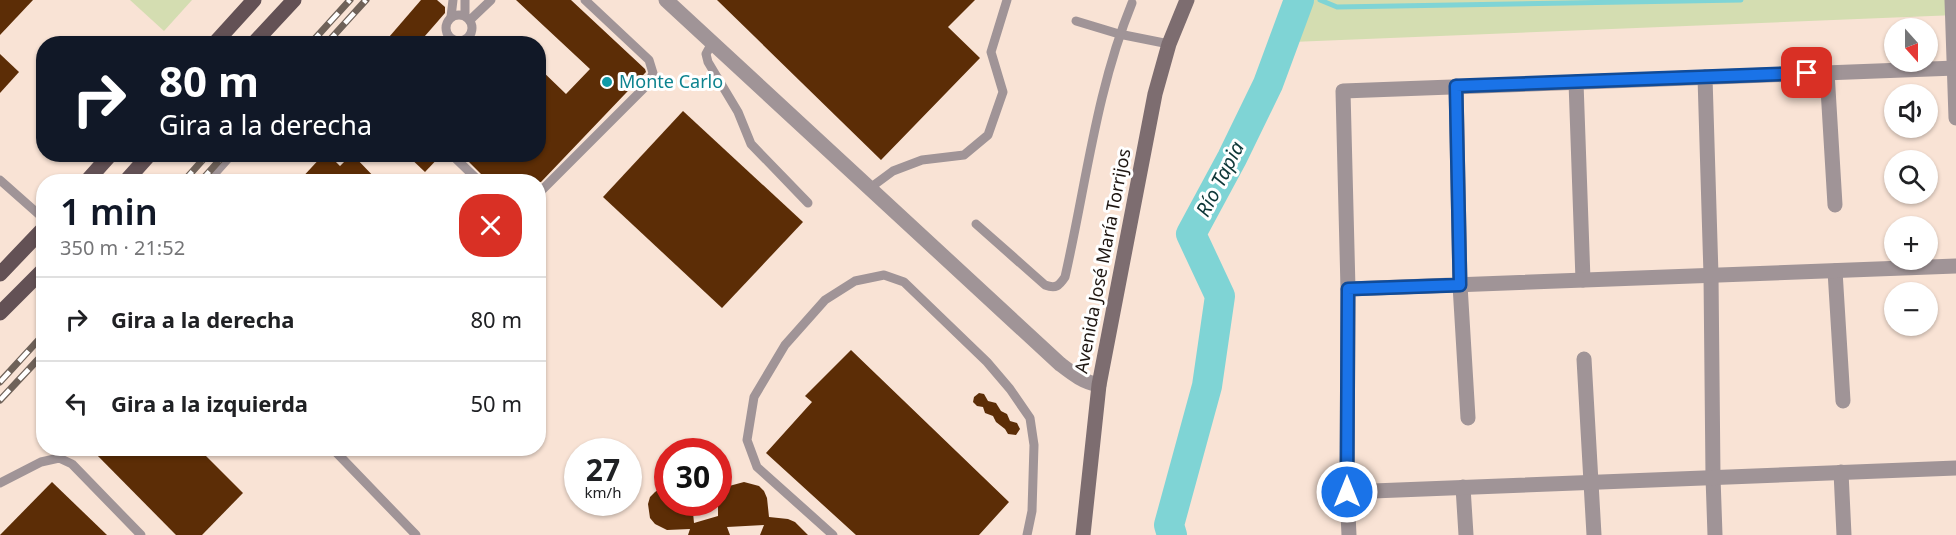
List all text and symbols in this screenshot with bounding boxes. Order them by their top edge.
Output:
north arrow [1884,18,1938,72]
map controls [1884,18,1938,336]
pin [1781,47,1832,98]
text: 80 m [159,52,259,109]
icon: arrive [1790,56,1823,89]
icon: right [60,60,138,138]
place label: Monte Carlo [619,69,723,93]
marker: Monte Carlo [600,75,614,89]
button: sound [1884,84,1938,138]
text: Gira a la derecha [159,106,372,143]
water label: Río Tapia [1189,137,1250,221]
street label: Avenida José María Torrijos [1068,146,1136,375]
button: search [1884,150,1938,204]
text: 1 min [60,187,158,236]
button: close [459,194,522,257]
button: + [1884,216,1938,270]
text: 350 m · 21:52 [60,234,185,261]
button: − [1884,282,1938,336]
icon: right [60,303,93,336]
text: Gira a la derecha [111,304,295,334]
text: 80 m [471,304,522,334]
icon: left [60,387,93,420]
text: Gira a la izquierda [111,388,308,418]
text: 50 m [471,388,522,418]
speed limit sign: 30 [654,438,732,516]
text: 27 [586,449,620,490]
position arrow [1315,460,1379,524]
text: km/h [585,482,621,502]

